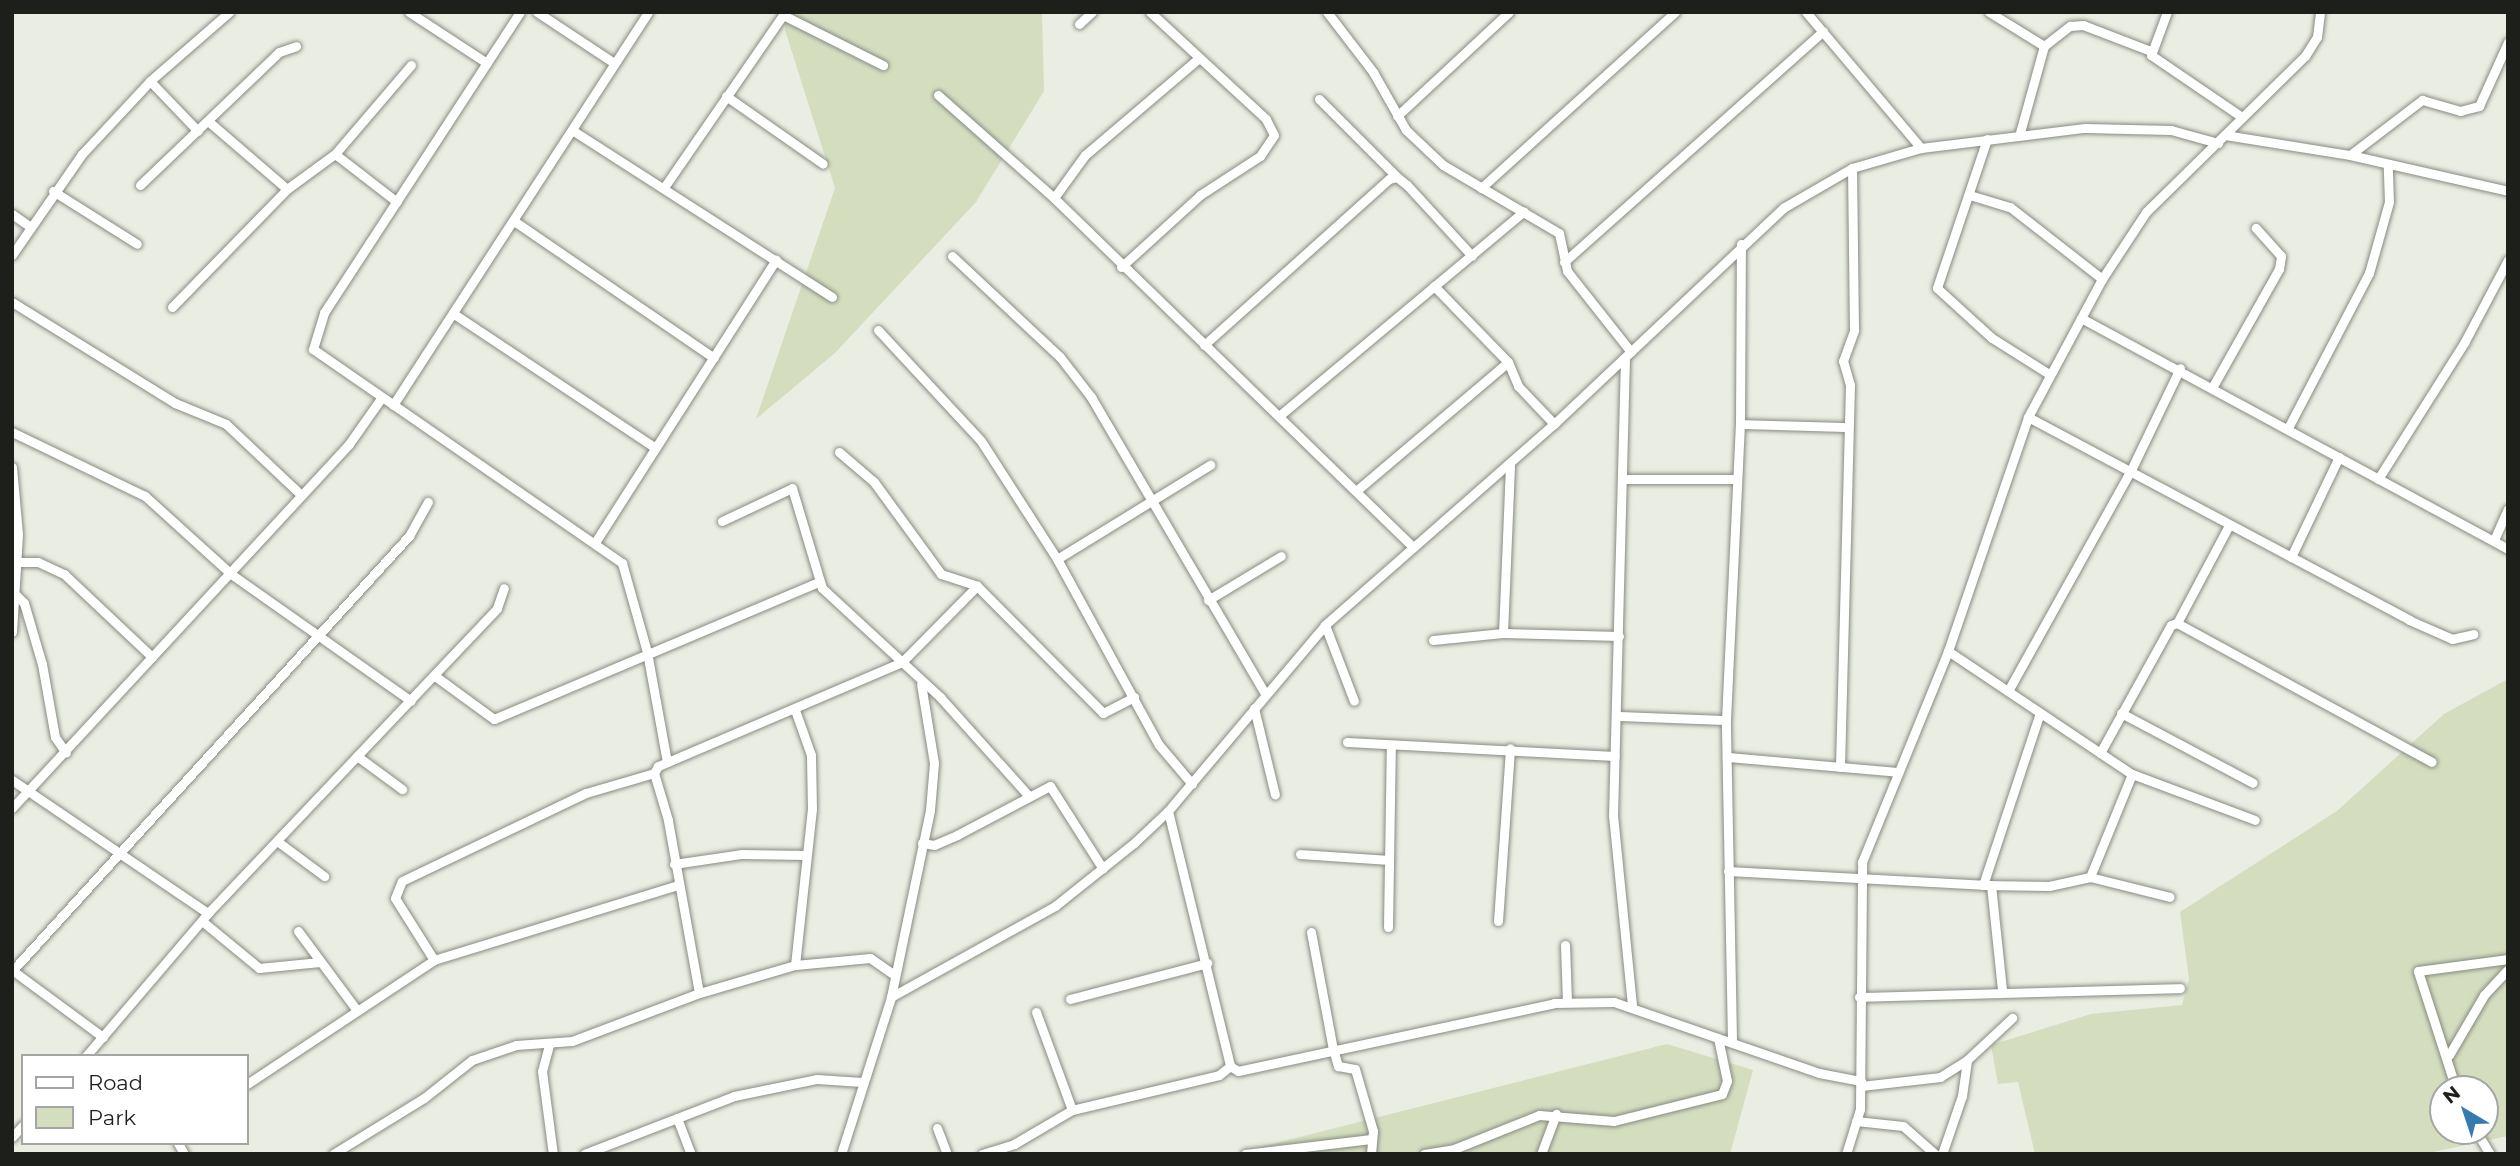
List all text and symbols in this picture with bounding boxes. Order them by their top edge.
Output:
legend [21,1054,248,1145]
text: Road [88,1070,143,1095]
north arrow [2429,1075,2499,1145]
text: N [2439,1081,2465,1109]
text: Park [88,1105,136,1130]

